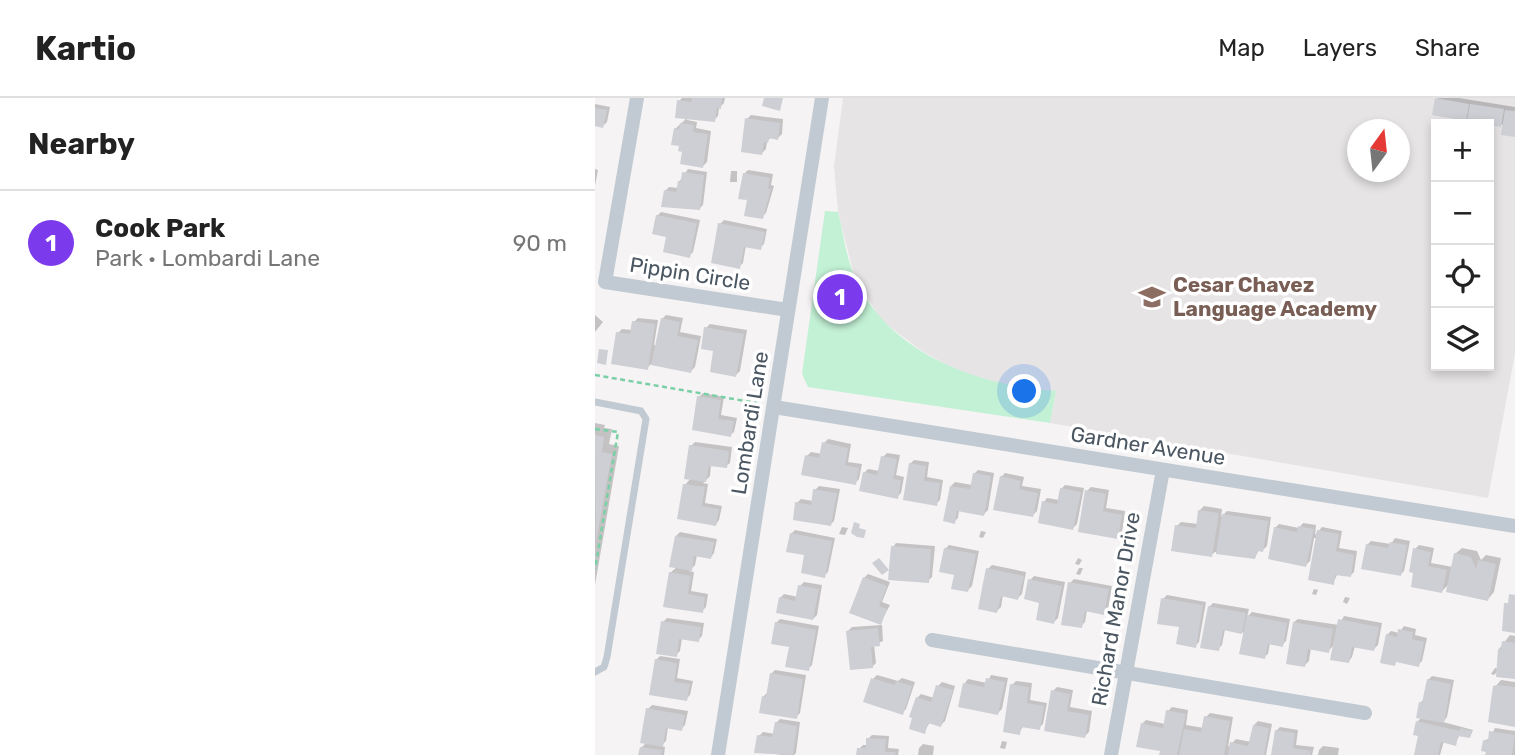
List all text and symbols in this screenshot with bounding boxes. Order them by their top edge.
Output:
text: Kartio [35,29,136,68]
text: Map [1218,34,1265,62]
text: Layers [1303,34,1377,62]
text: Share [1415,34,1480,62]
north arrow [1347,119,1410,182]
map controls [1431,119,1494,371]
button: + [1431,119,1494,182]
text: Nearby [28,126,135,162]
button: − [1431,182,1494,245]
text: Cook Park [95,213,225,244]
text: 1 [45,229,57,257]
text: 90 m [513,229,567,257]
text: Park · Lombardi Lane [95,244,320,272]
button: locate [1431,245,1494,308]
street label: Pippin Circle [628,252,752,295]
pin: 1 [817,271,863,323]
place label: Cesar Chavez Language Academy [1173,272,1378,321]
school or university icon: Cesar Chavez Language Academy [1137,282,1167,312]
button: layers [1431,308,1494,371]
street label: Lombardi Lane [726,349,773,496]
your location [1007,374,1041,408]
street label: Gardner Avenue [1069,421,1227,470]
street label: Richard Manor Drive [1086,510,1145,708]

